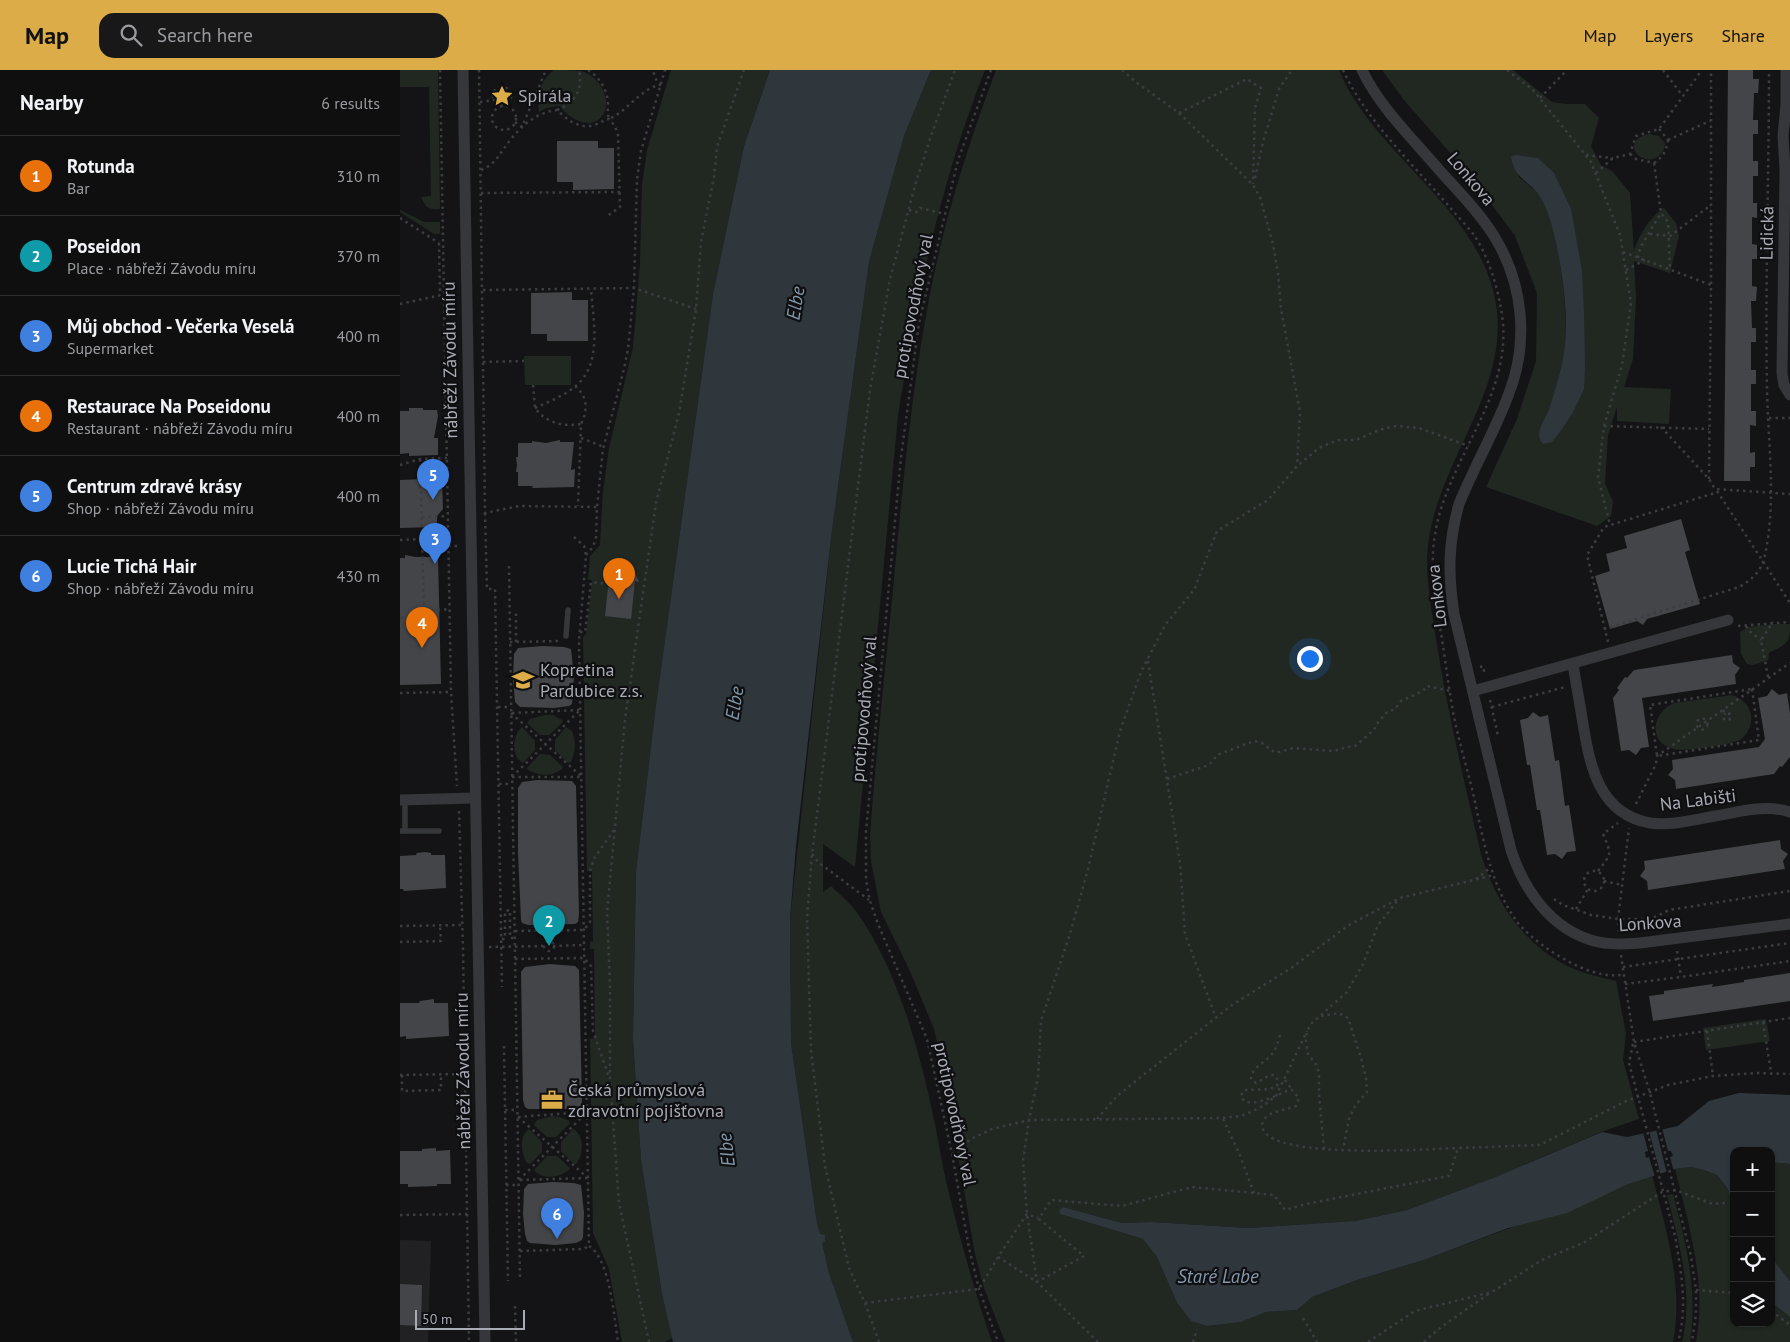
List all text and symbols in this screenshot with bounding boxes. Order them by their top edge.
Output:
search box [99,13,449,58]
text: Map [25,20,69,51]
icon: search [117,21,145,49]
text: Search here [157,23,253,47]
text: Map [1584,24,1616,47]
text: Layers [1644,24,1693,47]
text: Share [1721,24,1765,47]
place icon: Spirála [489,83,515,109]
place label: Spirála [518,84,571,107]
text: Nearby [20,89,83,116]
text: 6 results [321,93,380,113]
street label: Lonkova [1442,147,1501,210]
text: Rotunda [67,154,135,178]
text: 1 [31,166,41,186]
text: 310 m [337,166,380,186]
text: Bar [67,178,90,198]
street label: Lidická [1755,206,1778,260]
street label: protipovodňový val [887,231,938,380]
text: Poseidon [67,234,141,258]
text: 2 [31,246,41,266]
text: 370 m [337,246,380,266]
text: Place · nábřeží Závodu míru [67,258,256,278]
street label: nábřeží Závodu míru [437,281,462,439]
water label: Elbe [781,284,810,321]
text: Můj obchod - Večerka Veselá [67,314,294,338]
text: 3 [31,326,41,346]
text: 400 m [337,326,380,346]
text: Supermarket [67,338,154,358]
text: Restaurace Na Poseidonu [67,394,271,418]
text: 4 [31,406,41,426]
text: 400 m [337,406,380,426]
text: Restaurant · nábřeží Závodu míru [67,418,293,438]
pin: 5 [417,459,449,500]
text: Centrum zdravé krásy [67,474,242,498]
text: 5 [31,486,41,506]
text: 400 m [337,486,380,506]
text: Shop · nábřeží Závodu míru [67,498,254,518]
pin: 3 [419,523,451,564]
text: Lucie Tichá Hair [67,554,196,578]
pin: 1 [603,558,635,599]
street label: Lonkova [1421,563,1452,629]
text: 6 [31,566,41,586]
text: 430 m [337,566,380,586]
text: Shop · nábřeží Závodu míru [67,578,254,598]
pin: 4 [406,607,438,648]
street label: protipovodňový val [846,634,881,783]
your location [1297,646,1323,672]
place label: Kopretina Pardubice z.s. [540,658,643,702]
school or university icon: Kopretina Pardubice z.s. [510,667,536,693]
water label: Elbe [720,684,749,721]
street label: Na Labišti [1658,783,1737,816]
pin: 2 [533,905,565,946]
street label: Lonkova [1618,909,1682,936]
street label: nábřeží Závodu míru [450,992,475,1150]
street label: protipovodňový val [929,1040,982,1189]
place label: Česká průmyslová zdravotní pojišťovna [568,1078,724,1122]
office icon: Česká průmyslová zdravotní pojišťovna [539,1087,565,1113]
water label: Elbe [712,1132,740,1168]
map controls [1730,1147,1775,1327]
button: + [1730,1147,1775,1192]
button: − [1730,1192,1775,1237]
pin: 6 [541,1198,573,1239]
button: locate [1730,1237,1775,1282]
water label: Staré Labe [1177,1264,1259,1288]
button: layers [1730,1282,1775,1327]
scale bar [415,1307,525,1330]
text: 50 m [422,1310,452,1328]

